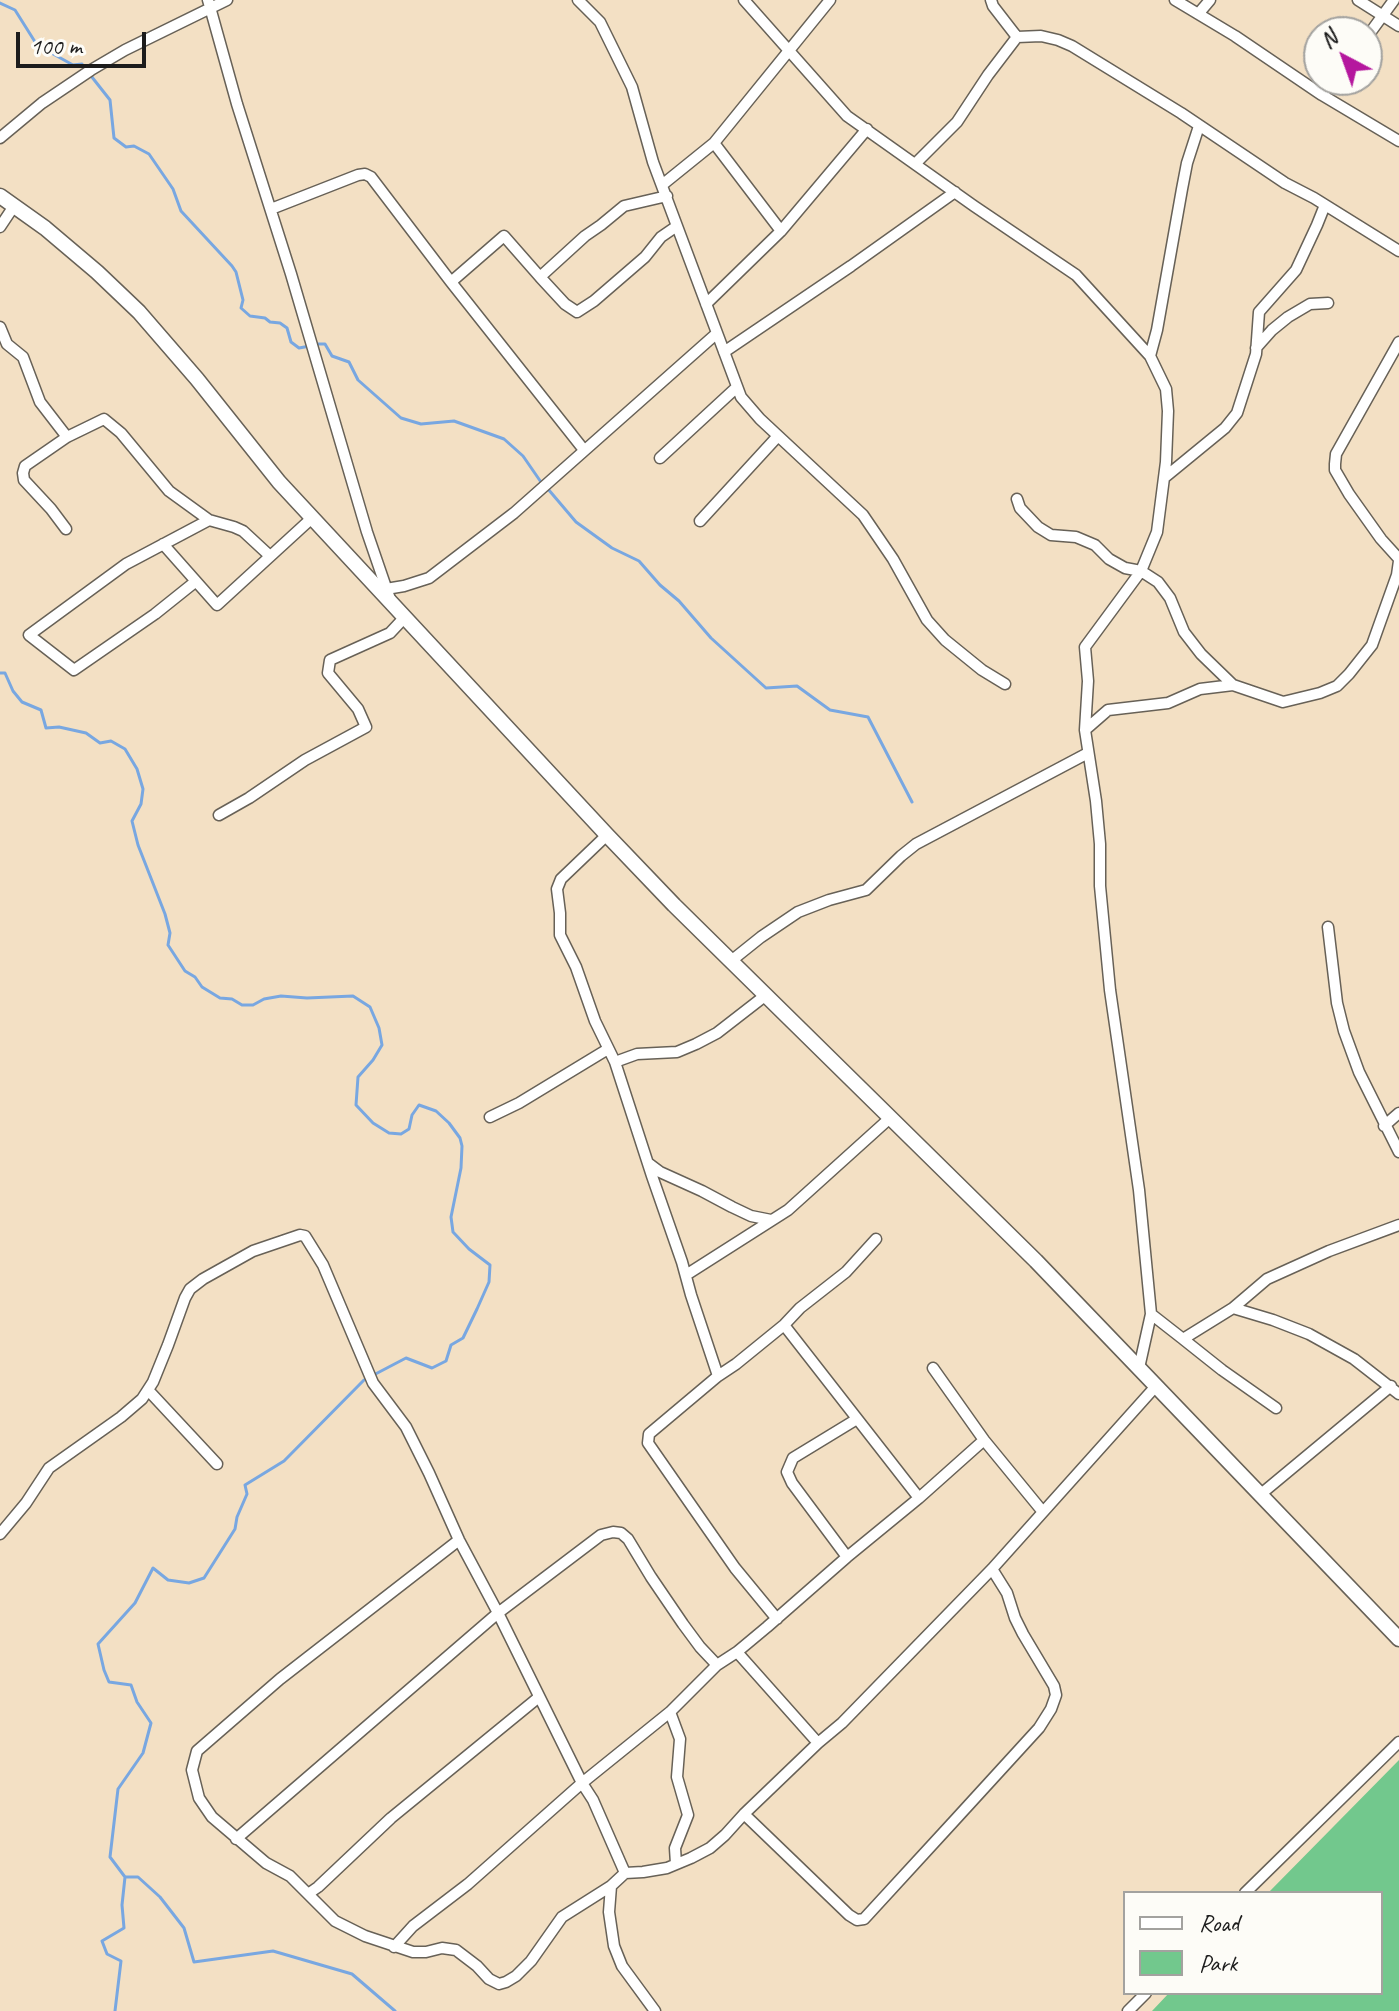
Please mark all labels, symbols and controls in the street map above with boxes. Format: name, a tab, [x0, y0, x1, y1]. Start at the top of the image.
scale bar	[20, 16, 150, 66]
north arrow	[1303, 16, 1383, 96]
text: N	[1314, 24, 1343, 54]
text: 100 m	[30, 31, 82, 61]
legend	[1123, 1891, 1383, 1995]
text: Road	[1199, 1908, 1239, 1938]
text: Park	[1199, 1948, 1237, 1978]

